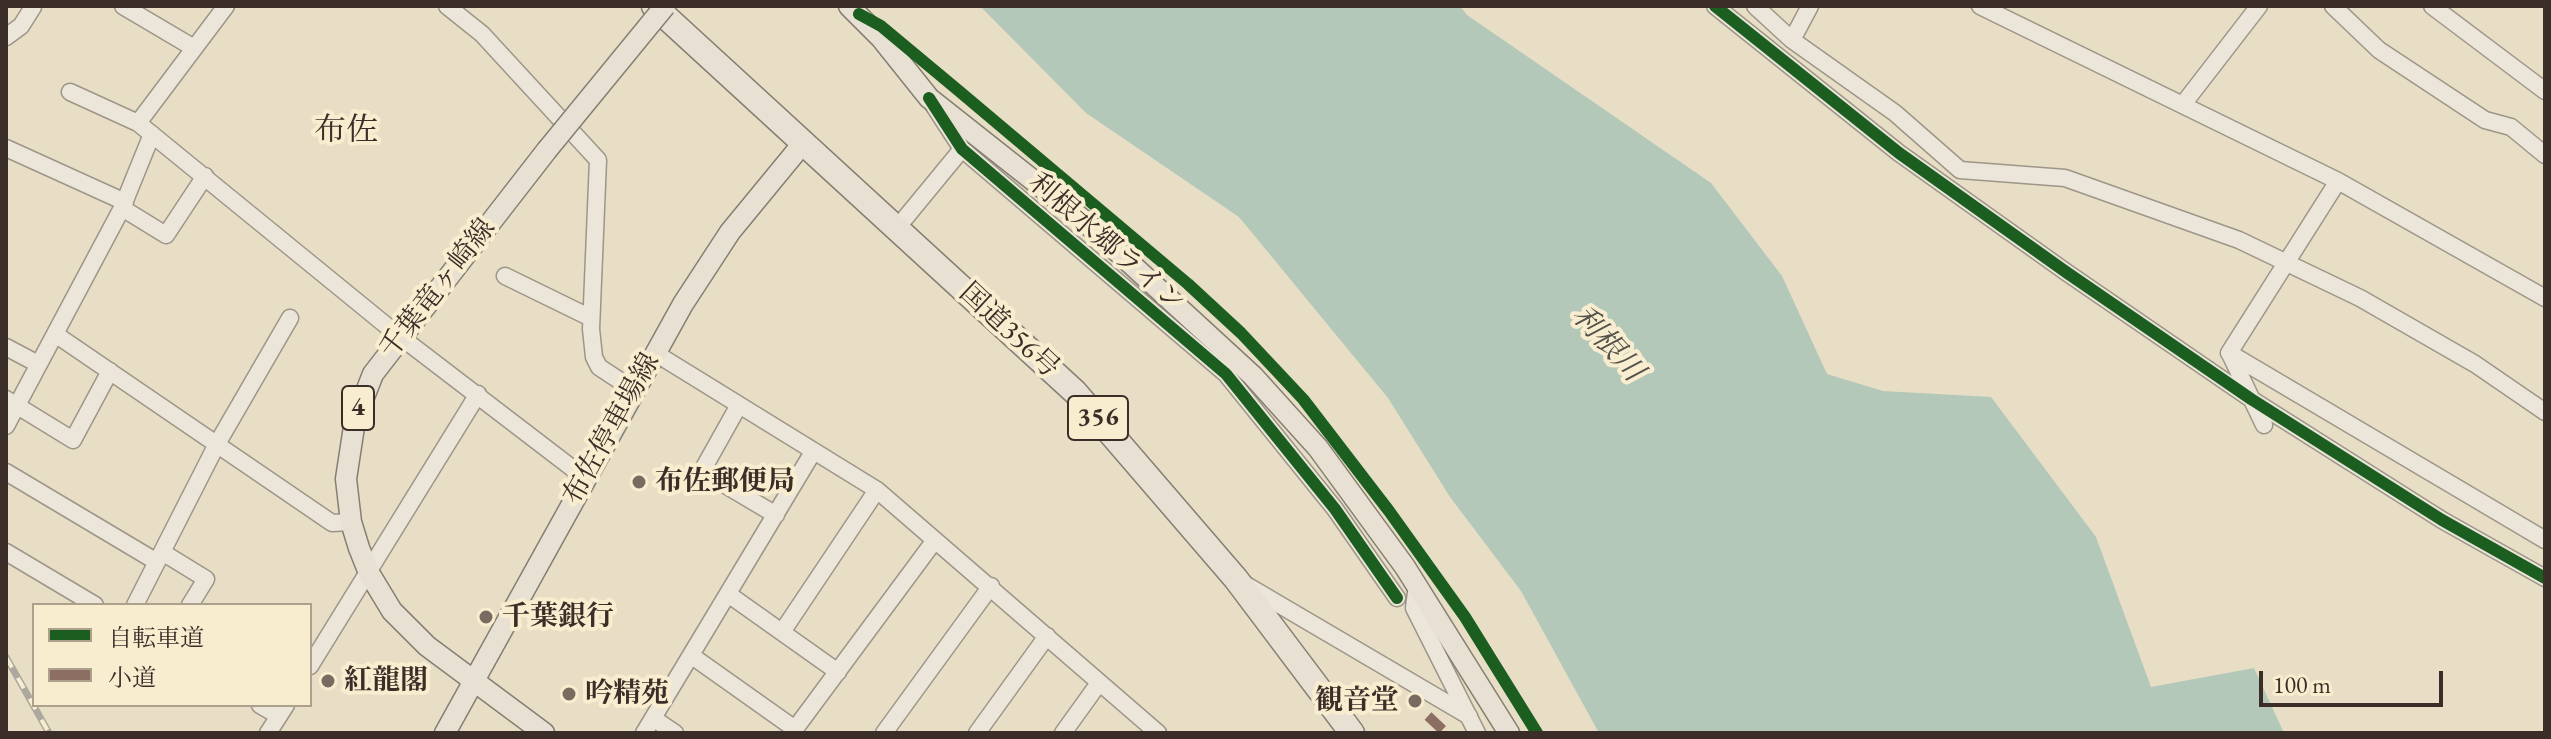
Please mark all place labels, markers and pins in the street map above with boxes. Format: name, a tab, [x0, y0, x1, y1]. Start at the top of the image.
place label: 布佐郵便局	[655, 465, 795, 499]
marker: 布佐郵便局	[630, 473, 648, 491]
place label: 千葉銀行	[502, 600, 614, 634]
marker: 千葉銀行	[477, 608, 495, 626]
place label: 紅龍閣	[344, 664, 428, 698]
marker: 紅龍閣	[319, 672, 337, 690]
place label: 吟精苑	[585, 677, 669, 711]
place label: 観音堂	[1315, 684, 1399, 718]
marker: 吟精苑	[560, 685, 578, 703]
marker: 観音堂	[1406, 692, 1424, 710]

